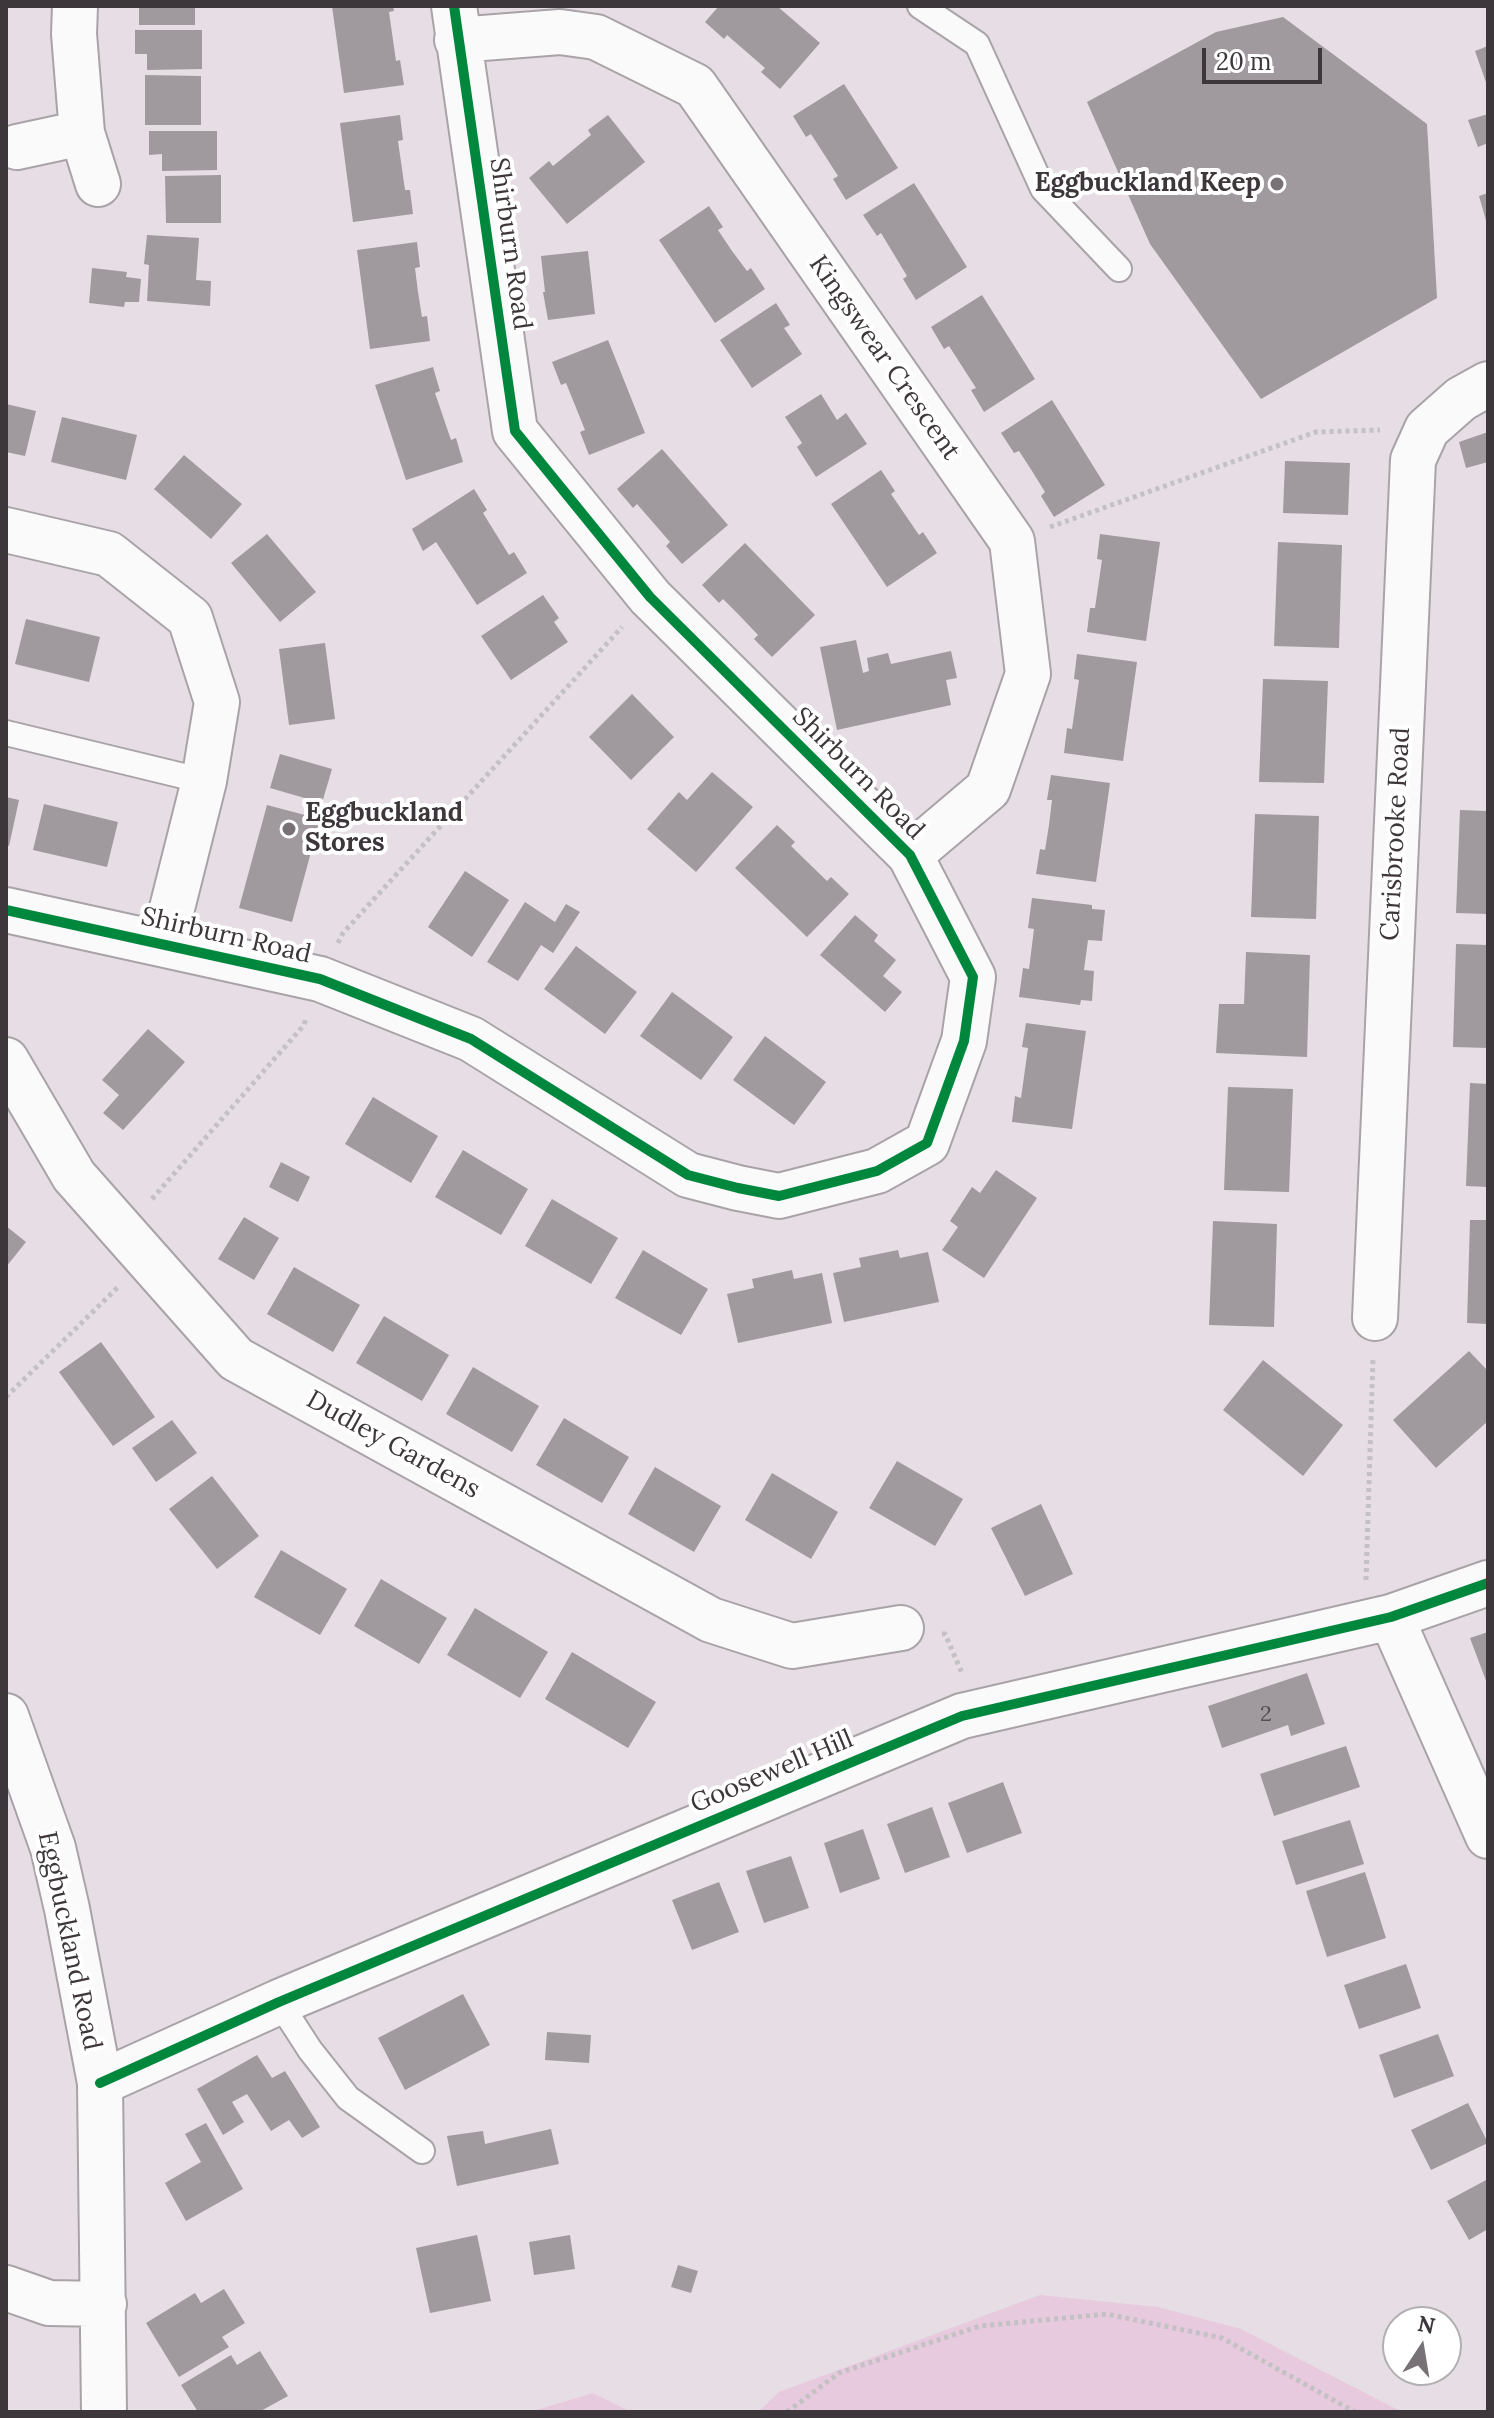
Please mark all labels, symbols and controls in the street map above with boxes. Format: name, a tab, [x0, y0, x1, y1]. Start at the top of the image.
scale bar	[1206, 32, 1326, 82]
text: 20 m	[1216, 46, 1272, 77]
street label: Shirburn Road	[482, 156, 538, 332]
place label: Eggbuckland Keep	[1034, 168, 1261, 200]
marker: Eggbuckland Keep	[1268, 175, 1286, 193]
street label: Kingswear Crescent	[802, 250, 966, 466]
street label: Shirburn Road	[786, 702, 930, 846]
street label: Carisbrooke Road	[1375, 726, 1417, 942]
place label: Eggbuckland Stores	[305, 798, 463, 860]
marker: Eggbuckland Stores	[280, 820, 298, 838]
street label: Shirburn Road	[138, 901, 314, 971]
street label: Dudley Gardens	[301, 1384, 485, 1506]
house number: 2	[1260, 1702, 1272, 1728]
street label: Goosewell Hill	[686, 1724, 858, 1820]
street label: Eggbuckland Road	[31, 1829, 107, 2053]
north arrow	[1382, 2306, 1462, 2386]
text: N	[1415, 2309, 1438, 2340]

